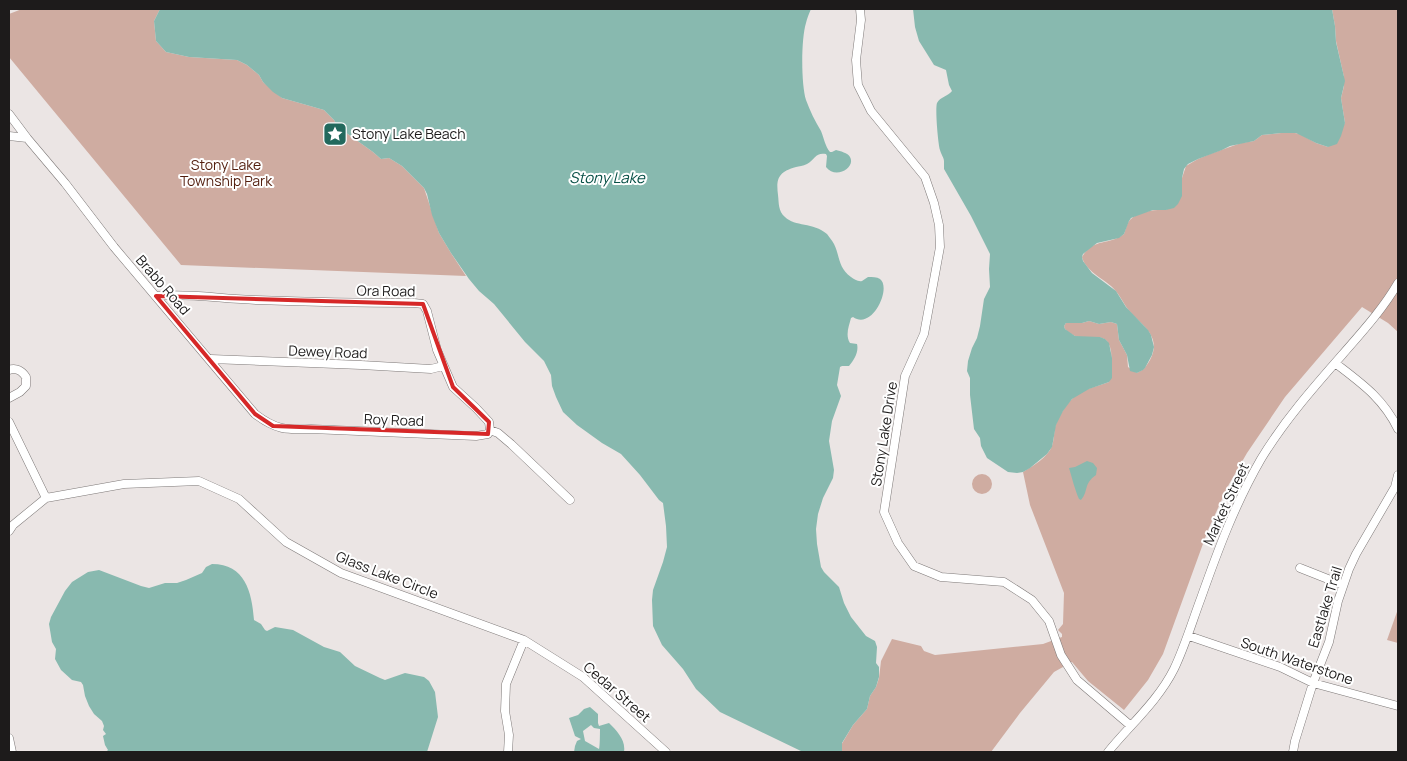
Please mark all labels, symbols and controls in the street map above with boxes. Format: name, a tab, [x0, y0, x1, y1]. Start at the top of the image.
place icon: Stony Lake Beach	[322, 121, 348, 147]
place label: Stony Lake Beach	[352, 124, 466, 143]
park label: Stony Lake Township Park	[180, 155, 273, 190]
water label: Stony Lake	[569, 167, 646, 188]
street label: Brabb Road	[132, 251, 195, 319]
street label: Ora Road	[357, 280, 415, 301]
street label: Dewey Road	[288, 341, 368, 362]
street label: Stony Lake Drive	[866, 380, 901, 488]
street label: Roy Road	[364, 409, 424, 430]
street label: Market Street	[1198, 459, 1253, 548]
street label: Glass Lake Circle	[333, 546, 441, 603]
street label: Eastlake Trail	[1303, 564, 1346, 650]
street label: South Waterstone	[1238, 632, 1356, 689]
street label: Cedar Street	[580, 657, 655, 726]

